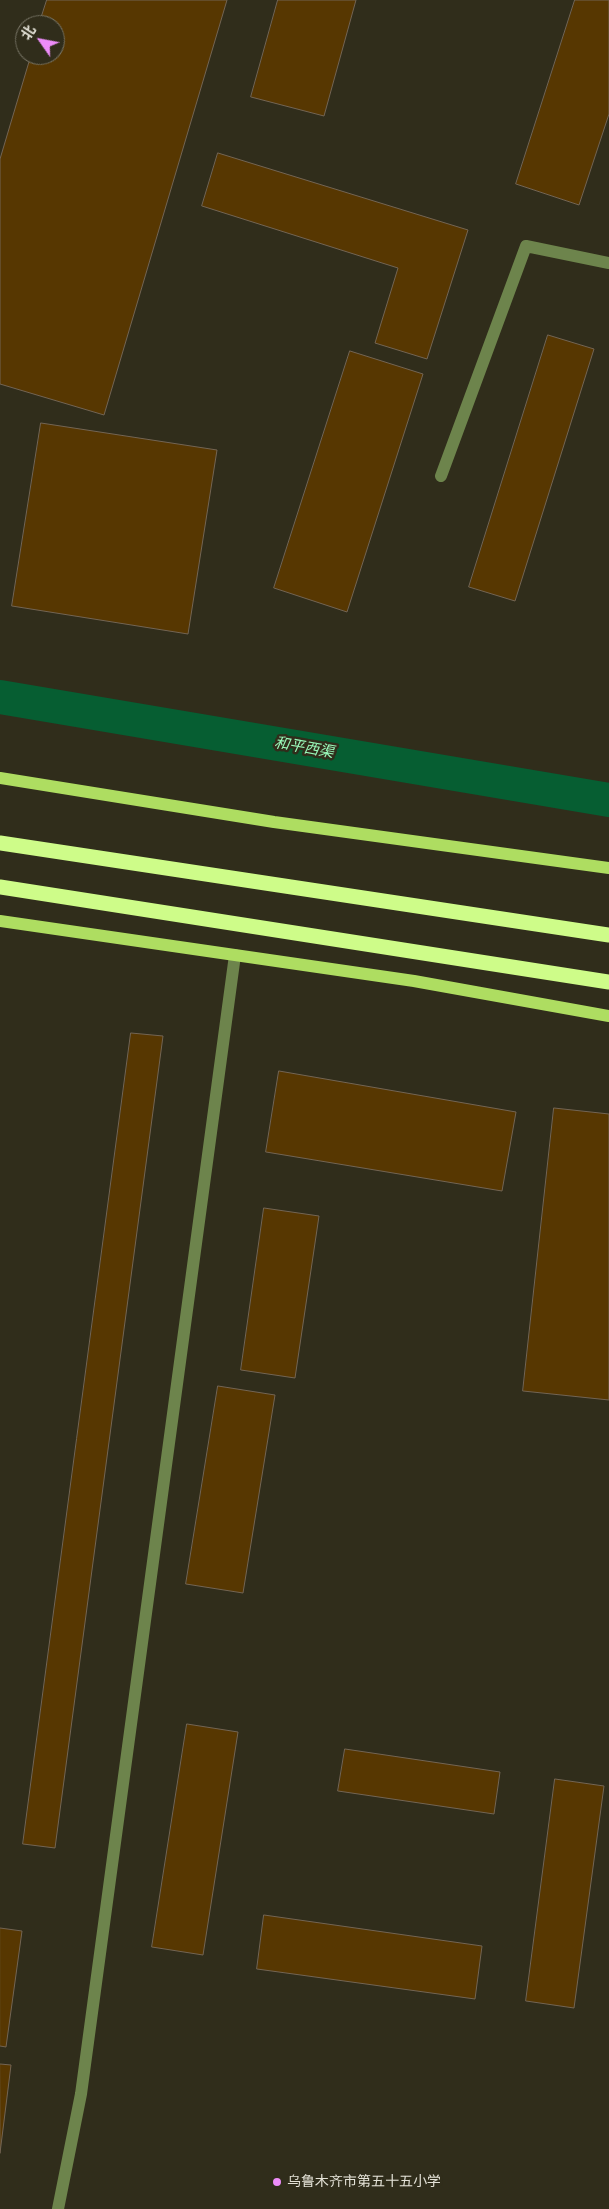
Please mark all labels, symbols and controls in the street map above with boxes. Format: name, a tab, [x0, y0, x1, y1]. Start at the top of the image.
north arrow	[15, 15, 65, 65]
text: 北	[16, 21, 40, 43]
water label: 和平西渠	[273, 734, 335, 762]
place label: 乌鲁木齐市第五十五小学	[287, 2174, 441, 2190]
marker: 乌鲁木齐市第五十五小学	[271, 2176, 283, 2188]

